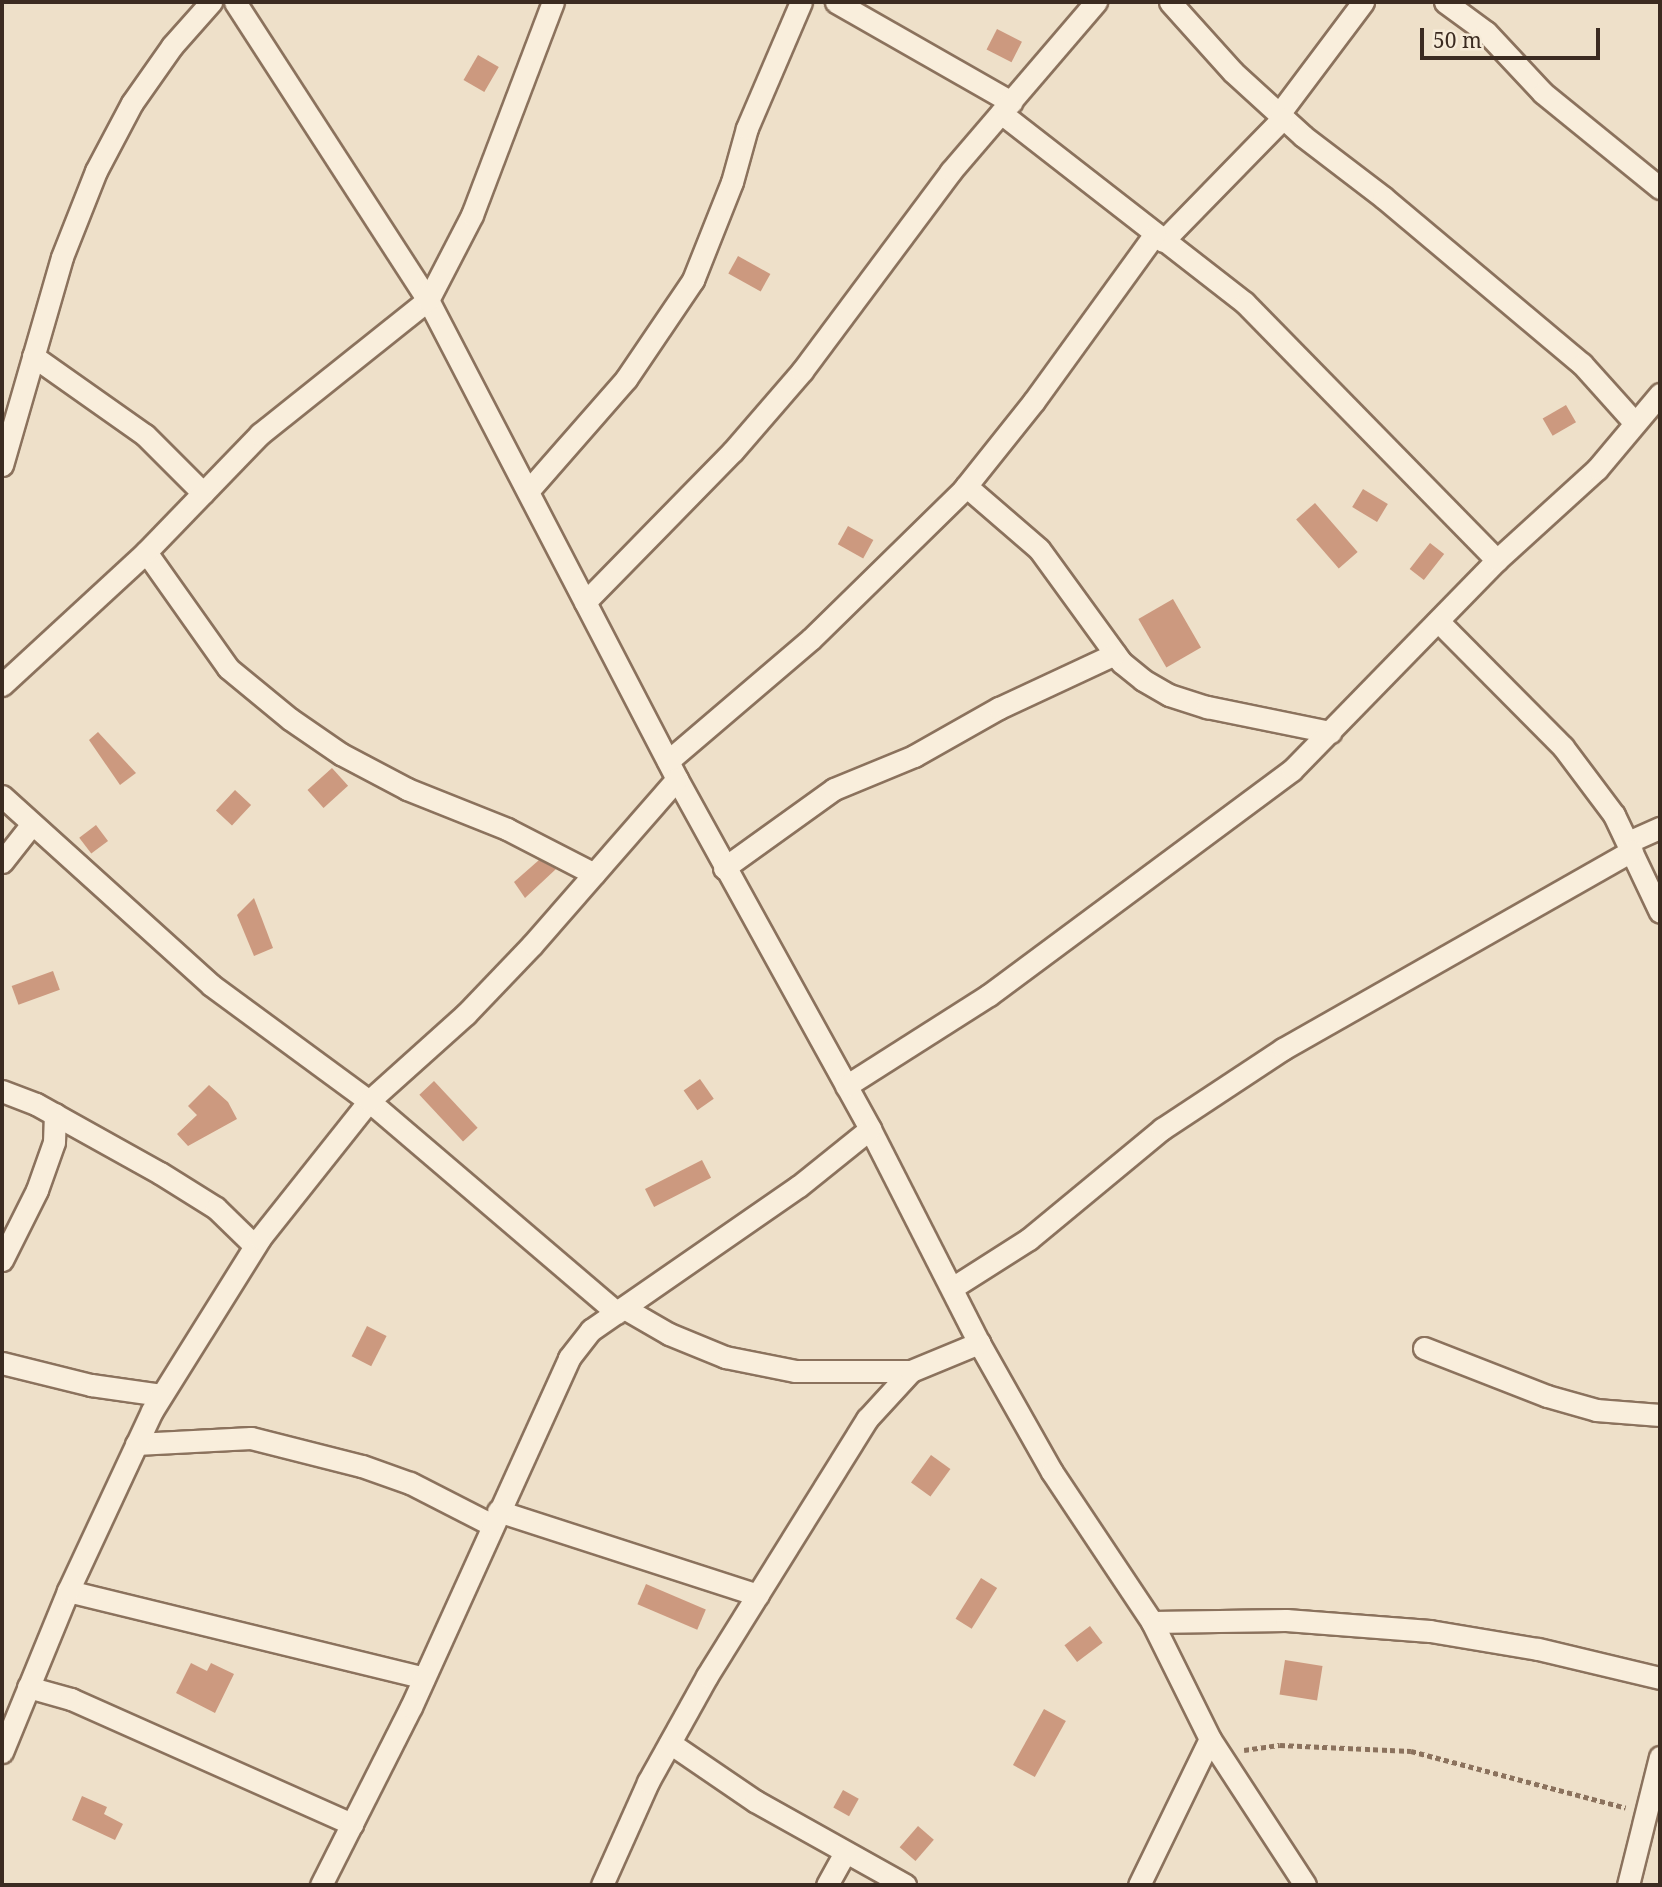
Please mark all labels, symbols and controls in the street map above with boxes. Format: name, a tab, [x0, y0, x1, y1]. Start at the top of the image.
scale bar	[1424, 14, 1604, 58]
text: 50 m	[1433, 26, 1482, 54]

